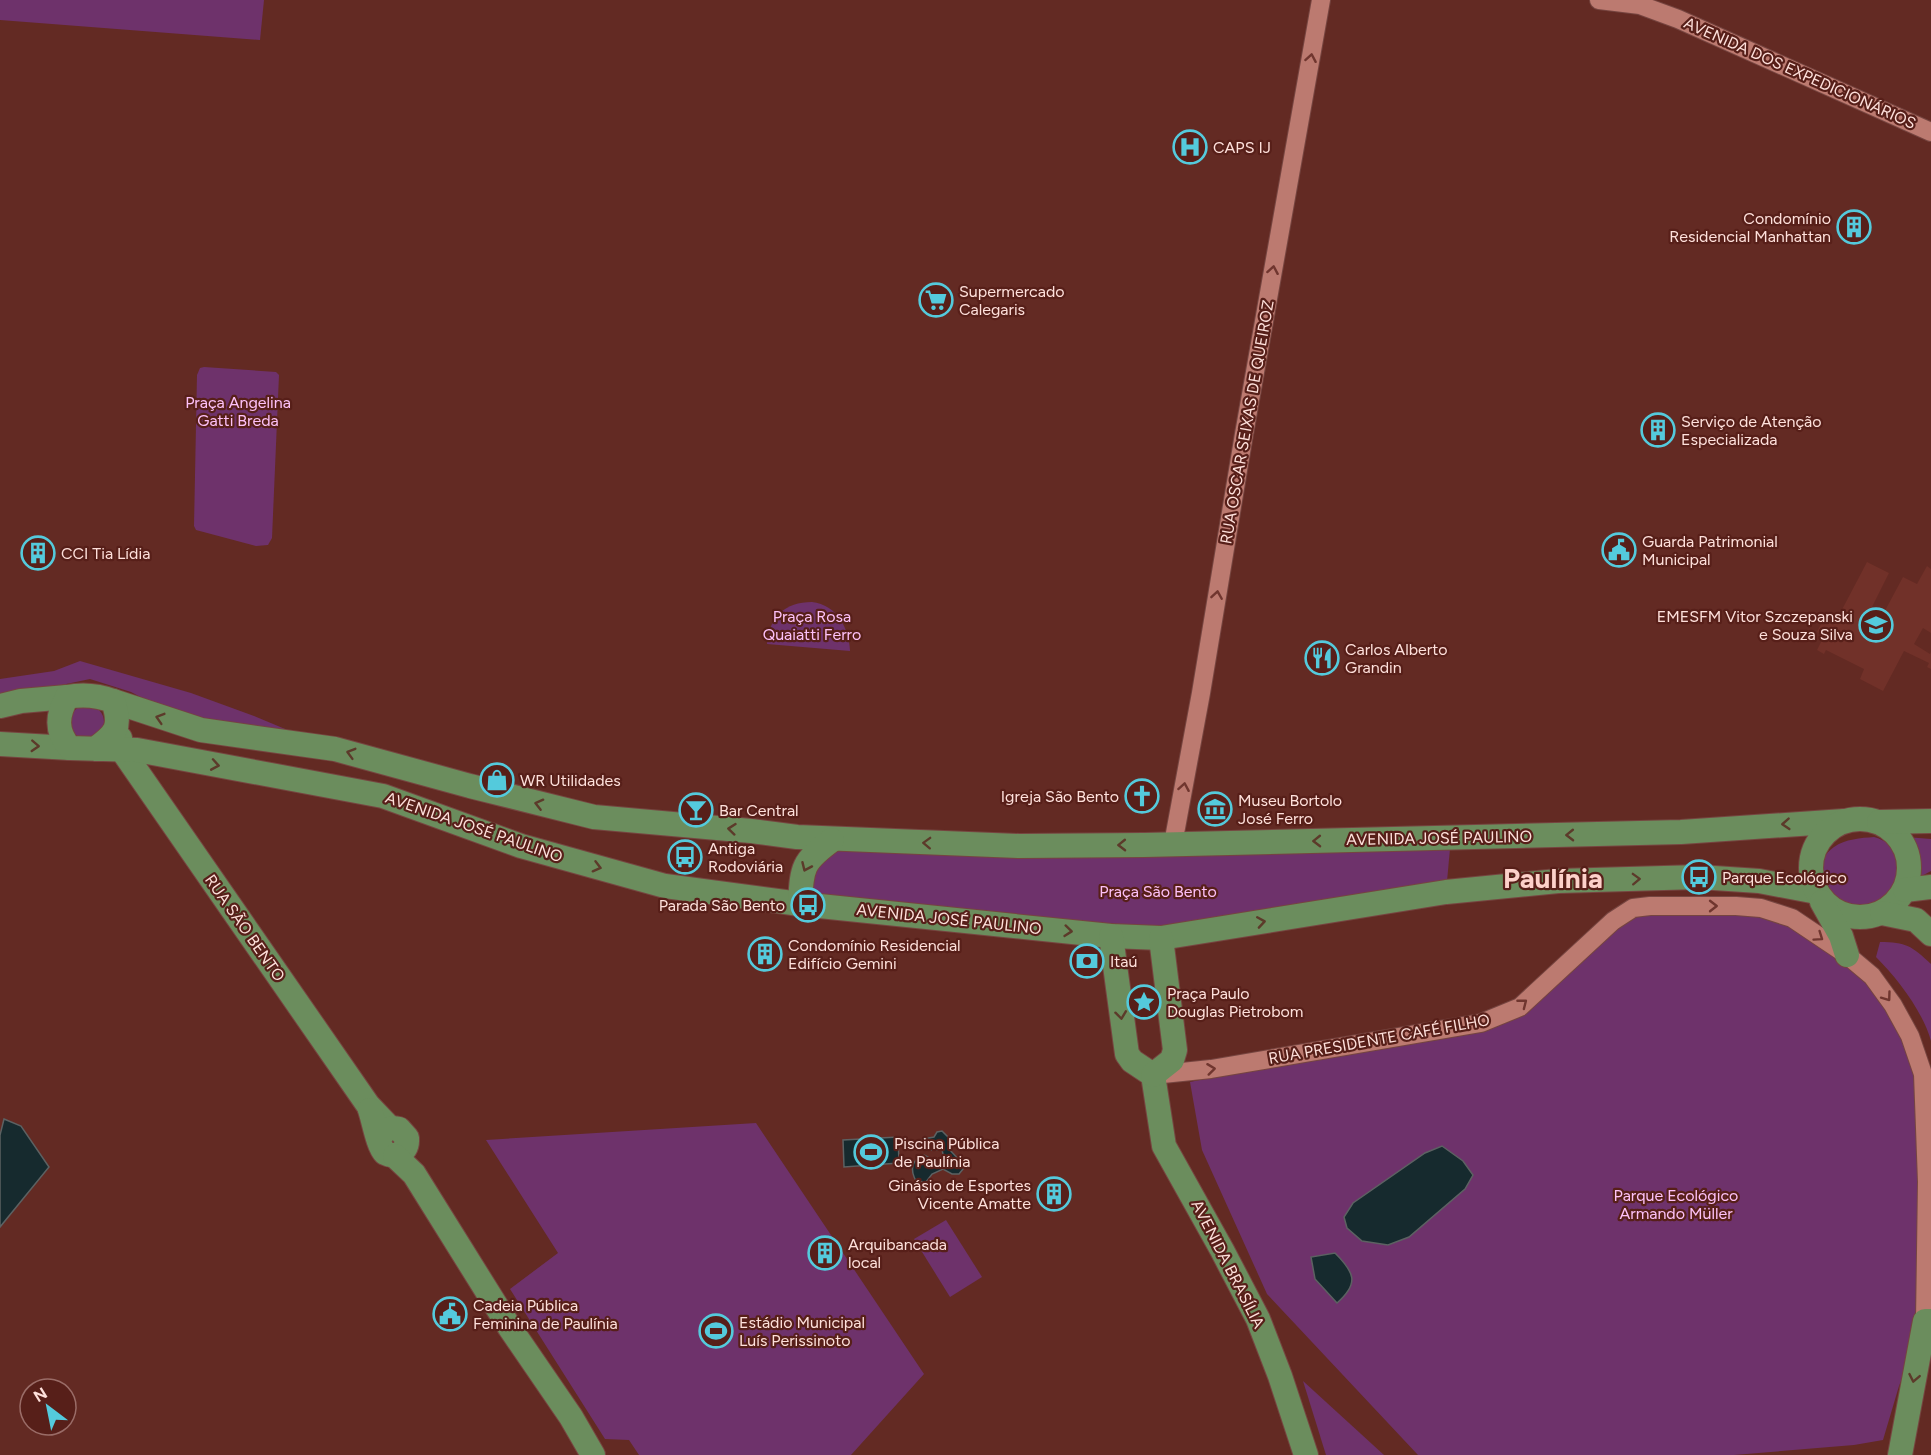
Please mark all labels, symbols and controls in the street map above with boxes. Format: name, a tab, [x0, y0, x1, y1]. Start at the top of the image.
street label: AVENIDA DOS EXPEDICIONÁRIOS	[1681, 13, 1919, 133]
one-way arrow	[1304, 53, 1317, 63]
hospital icon: CAPS IJ	[1172, 129, 1208, 165]
place label: CAPS IJ	[1213, 138, 1271, 157]
place label: Condomínio Residencial Manhattan	[1669, 209, 1831, 246]
building icon: Condomínio Residencial Manhattan	[1836, 209, 1872, 245]
one-way arrow	[1266, 265, 1279, 275]
supermarket icon: Supermercado Calegaris	[918, 282, 954, 318]
place label: Supermercado Calegaris	[959, 282, 1065, 319]
street label: RUA OSCAR SEIXAS DE QUEIROZ	[1216, 298, 1278, 546]
park label: Praça Angelina Gatti Breda	[185, 393, 291, 430]
building icon: Serviço de Atenção Especializada	[1640, 412, 1676, 448]
place label: Serviço de Atenção Especializada	[1681, 412, 1822, 449]
public building icon: Guarda Patrimonial Municipal	[1601, 532, 1637, 568]
place label: Guarda Patrimonial Municipal	[1642, 532, 1778, 569]
building icon: CCI Tia Lídia	[20, 535, 56, 571]
place label: CCI Tia Lídia	[61, 544, 150, 563]
one-way arrow	[1210, 590, 1223, 600]
park label: Praça Rosa Quaiatti Ferro	[763, 607, 861, 644]
place label: EMESFM Vitor Szczepanski e Souza Silva	[1657, 607, 1853, 644]
school or university icon: EMESFM Vitor Szczepanski e Souza Silva	[1858, 607, 1894, 643]
restaurant icon: Carlos Alberto Grandin	[1304, 640, 1340, 676]
place label: Carlos Alberto Grandin	[1345, 640, 1447, 677]
one-way arrow	[155, 713, 166, 725]
one-way arrow	[30, 739, 39, 752]
one-way arrow	[346, 748, 357, 760]
one-way arrow	[210, 758, 220, 771]
shop icon: WR Utilidades	[479, 762, 515, 798]
place label: WR Utilidades	[520, 771, 621, 790]
church icon: Igreja São Bento	[1124, 778, 1160, 814]
one-way arrow	[1177, 782, 1190, 792]
place label: Igreja São Bento	[1001, 787, 1119, 806]
street label: AVENIDA JOSÉ PAULINO	[383, 788, 565, 866]
museum icon: Museu Bortolo José Ferro	[1197, 791, 1233, 827]
place label: Museu Bortolo José Ferro	[1238, 791, 1342, 828]
bar icon: Bar Central	[678, 792, 714, 828]
one-way arrow	[534, 798, 544, 811]
place label: Bar Central	[719, 801, 799, 820]
one-way arrow	[1781, 818, 1790, 831]
one-way arrow	[728, 823, 737, 836]
street label: AVENIDA JOSÉ PAULINO	[1346, 827, 1532, 849]
one-way arrow	[1566, 829, 1575, 841]
one-way arrow	[1312, 835, 1321, 847]
one-way arrow	[922, 837, 931, 850]
bus stop icon: Antiga Rodoviária	[667, 839, 703, 875]
place label: Antiga Rodoviária	[708, 839, 783, 876]
one-way arrow	[1117, 839, 1126, 851]
bus stop icon: Parque Ecológico	[1681, 859, 1717, 895]
one-way arrow	[592, 860, 602, 872]
one-way arrow	[801, 860, 813, 871]
district label: Paulínia	[1503, 861, 1603, 895]
place label: Parque Ecológico	[1722, 868, 1847, 887]
street label: RUA SÃO BENTO	[201, 871, 289, 985]
one-way arrow	[1631, 873, 1640, 885]
park label: Praça São Bento	[1099, 882, 1217, 901]
bus stop icon: Parada São Bento	[790, 887, 826, 923]
place label: Parada São Bento	[659, 896, 785, 915]
street label: AVENIDA JOSÉ PAULINO	[856, 900, 1042, 938]
one-way arrow	[1708, 900, 1717, 912]
one-way arrow	[1256, 917, 1266, 929]
one-way arrow	[1063, 924, 1072, 937]
one-way arrow	[1813, 930, 1824, 941]
building icon: Condomínio Residencial Edifício Gemini	[747, 936, 783, 972]
place label: Condomínio Residencial Edifício Gemini	[788, 936, 961, 973]
bank icon: Itaú	[1069, 943, 1105, 979]
place label: Itaú	[1110, 952, 1137, 971]
place icon: Praça Paulo Douglas Pietrobom	[1126, 984, 1162, 1020]
place label: Praça Paulo Douglas Pietrobom	[1167, 984, 1303, 1021]
one-way arrow	[1880, 991, 1891, 1002]
one-way arrow	[1516, 1000, 1527, 1011]
one-way arrow	[1115, 1010, 1127, 1020]
street label: RUA PRESIDENTE CAFÉ FILHO	[1267, 1010, 1491, 1068]
one-way arrow	[1206, 1063, 1216, 1075]
sports icon: Piscina Pública de Paulínia	[853, 1134, 889, 1170]
place label: Piscina Pública de Paulínia	[894, 1134, 999, 1171]
place label: Ginásio de Esportes Vicente Amatte	[888, 1176, 1031, 1213]
building icon: Ginásio de Esportes Vicente Amatte	[1036, 1176, 1072, 1212]
park label: Parque Ecológico Armando Müller	[1614, 1186, 1738, 1223]
street label: AVENIDA BRASÍLIA	[1187, 1197, 1269, 1332]
building icon: Arquibancada local	[807, 1235, 843, 1271]
place label: Arquibancada local	[848, 1235, 947, 1272]
public building icon: Cadeia Pública Feminina de Paulínia	[432, 1296, 468, 1332]
place label: Cadeia Pública Feminina de Paulínia	[473, 1296, 618, 1333]
sports icon: Estádio Municipal Luís Perissinoto	[698, 1313, 734, 1349]
place label: Estádio Municipal Luís Perissinoto	[739, 1313, 865, 1350]
one-way arrow	[1908, 1373, 1921, 1383]
north arrow	[18, 1377, 78, 1437]
text: N	[30, 1383, 51, 1406]

